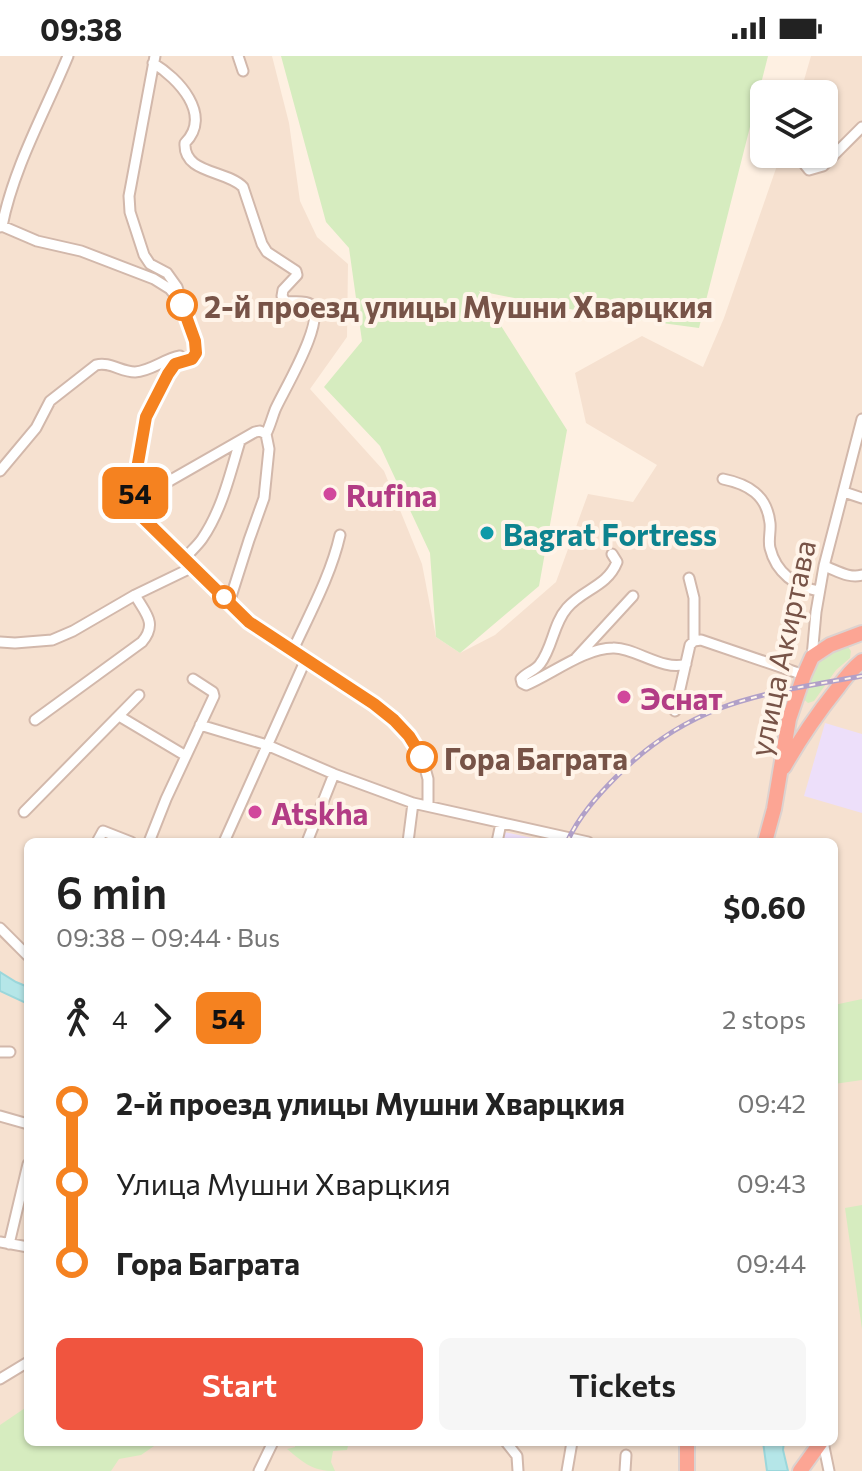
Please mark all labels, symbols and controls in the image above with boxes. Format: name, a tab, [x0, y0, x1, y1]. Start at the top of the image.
text: 09:38	[40, 10, 122, 47]
map controls	[750, 80, 838, 168]
button: layers	[750, 80, 838, 168]
place label: 2-й проезд улицы Мушни Хварцкия	[204, 287, 713, 324]
marker: 2-й проезд улицы Мушни Хварцкия	[167, 290, 197, 320]
line badge: 54	[99, 467, 171, 519]
text: 54	[118, 476, 152, 510]
place label: Rufina	[346, 476, 437, 513]
marker: Rufina	[321, 485, 339, 503]
place label: Bagrat Fortress	[503, 515, 717, 552]
marker: Bagrat Fortress	[478, 524, 496, 542]
street label: улица Акиртава	[740, 536, 822, 760]
unlabelled marker	[213, 586, 235, 608]
place label: Эснат	[640, 679, 723, 716]
marker: Эснат	[615, 688, 633, 706]
place label: Гора Баграта	[444, 739, 628, 776]
marker: Гора Баграта	[407, 742, 437, 772]
place label: Atskha	[271, 794, 368, 831]
marker: Atskha	[246, 803, 264, 821]
text: 6 min	[56, 864, 167, 918]
text: $0.60	[723, 888, 806, 925]
text: 09:38 – 09:44 · Bus	[56, 921, 280, 952]
icon: walk	[56, 996, 100, 1040]
icon: forward	[140, 996, 184, 1040]
text: 54	[212, 1001, 245, 1035]
text: 4	[112, 1003, 128, 1034]
text: 2 stops	[722, 1003, 806, 1034]
text: 2-й проезд улицы Мушни Хварцкия	[116, 1084, 625, 1121]
text: 09:42	[737, 1087, 806, 1118]
text: Улица Мушни Хварцкия	[116, 1164, 451, 1201]
text: 09:43	[737, 1167, 806, 1198]
text: Гора Баграта	[116, 1244, 300, 1281]
text: 09:44	[736, 1247, 806, 1278]
button: Start	[56, 1338, 423, 1430]
button: Tickets	[439, 1338, 806, 1430]

